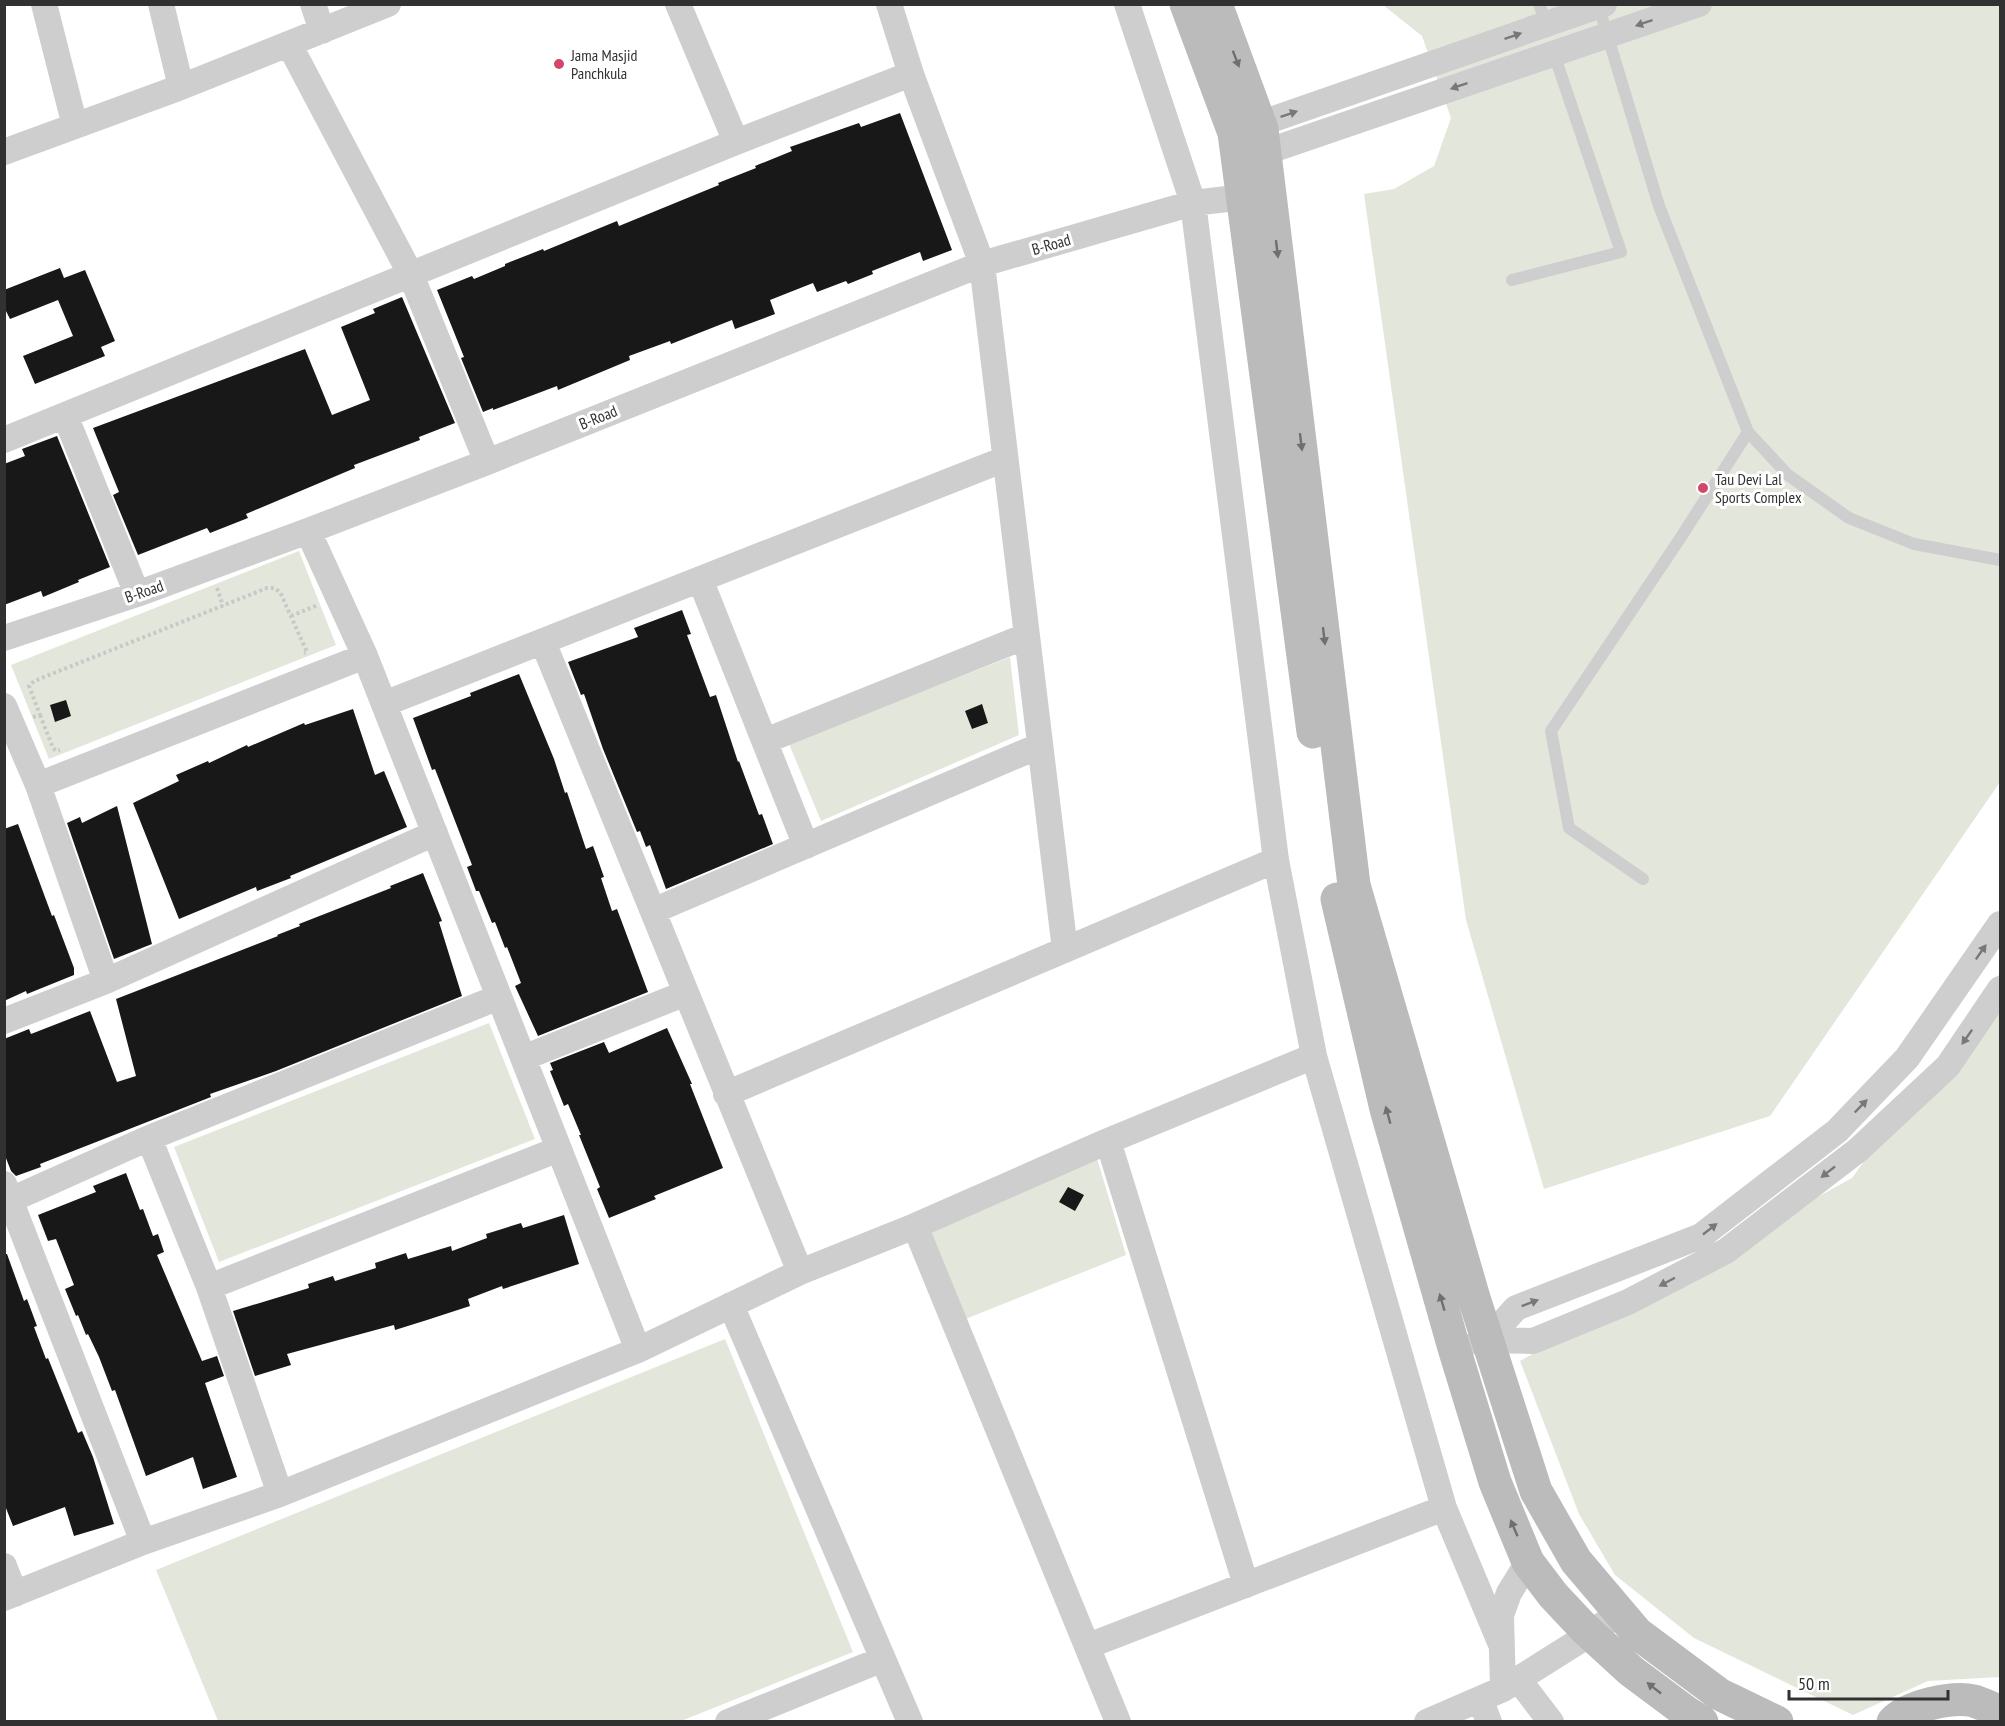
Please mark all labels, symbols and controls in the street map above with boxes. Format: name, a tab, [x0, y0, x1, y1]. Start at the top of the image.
one-way arrow	[1635, 19, 1653, 29]
one-way arrow	[1504, 31, 1522, 41]
place label: Jama Masjid Panchkula	[570, 45, 637, 83]
one-way arrow	[1232, 50, 1242, 68]
marker: Jama Masjid Panchkula	[552, 57, 566, 71]
one-way arrow	[1450, 82, 1468, 91]
one-way arrow	[1280, 108, 1298, 118]
street label: B-Road	[1029, 229, 1073, 259]
one-way arrow	[1272, 239, 1282, 258]
street label: B-Road	[576, 400, 620, 434]
one-way arrow	[1296, 433, 1305, 452]
place label: Tau Devi Lal Sports Complex	[1715, 469, 1802, 507]
marker: Tau Devi Lal Sports Complex	[1696, 481, 1710, 495]
street label: B-Road	[122, 575, 166, 607]
one-way arrow	[1319, 626, 1329, 645]
one-way arrow	[1975, 945, 1987, 961]
one-way arrow	[1961, 1029, 1973, 1045]
one-way arrow	[1854, 1098, 1868, 1113]
one-way arrow	[1383, 1106, 1392, 1124]
one-way arrow	[1820, 1166, 1836, 1179]
one-way arrow	[1702, 1222, 1718, 1235]
one-way arrow	[1659, 1277, 1676, 1287]
one-way arrow	[1436, 1293, 1446, 1311]
one-way arrow	[1521, 1298, 1539, 1307]
one-way arrow	[1509, 1518, 1519, 1536]
scale bar	[1789, 1663, 1948, 1701]
text: 50 m	[1798, 1672, 1830, 1695]
one-way arrow	[1646, 1682, 1662, 1694]

